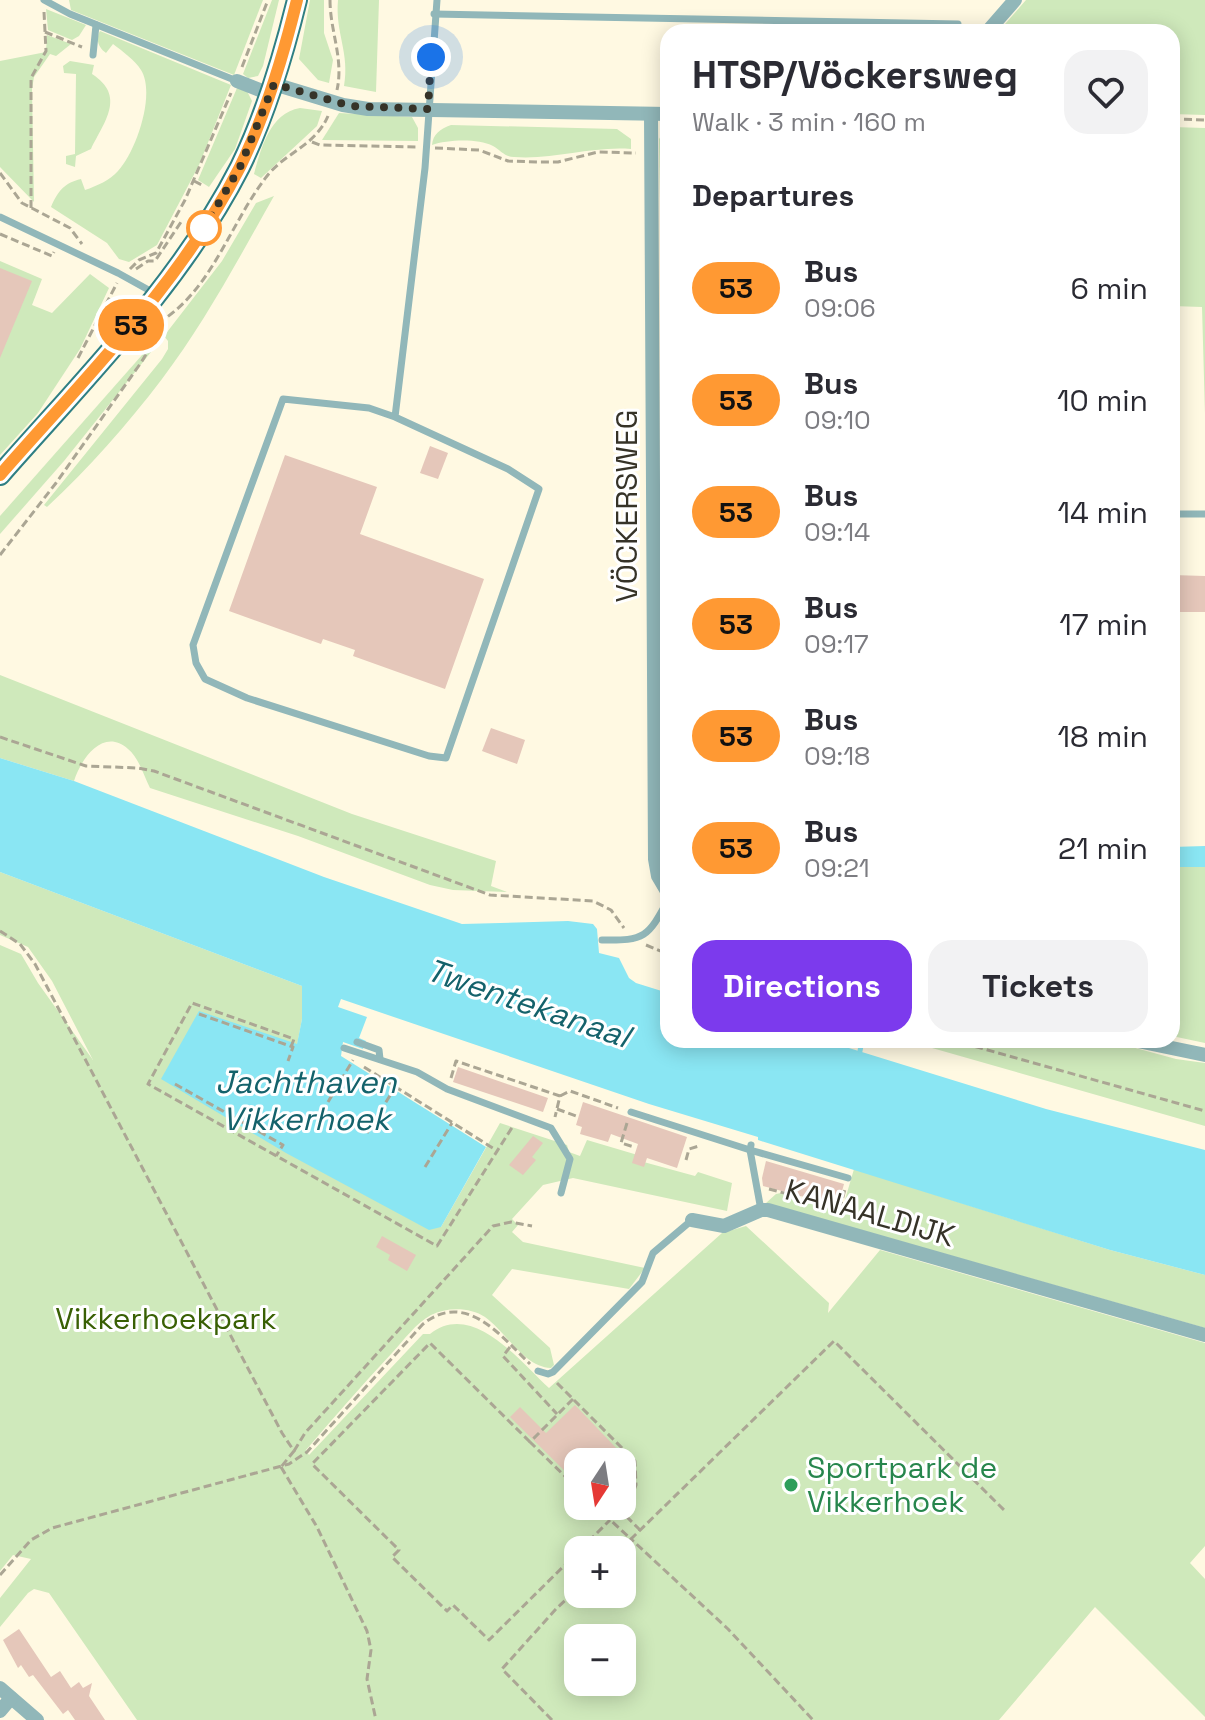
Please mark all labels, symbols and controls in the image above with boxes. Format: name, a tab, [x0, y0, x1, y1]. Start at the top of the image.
your location	[411, 37, 451, 77]
button: heart	[1064, 50, 1148, 134]
text: HTSP/Vöckersweg	[692, 51, 1018, 99]
text: Walk · 3 min · 160 m	[692, 105, 926, 139]
text: Departures	[692, 176, 854, 215]
unlabelled marker	[187, 211, 221, 245]
text: Bus	[804, 252, 858, 291]
text: 6 min	[1070, 269, 1148, 308]
text: 53	[719, 270, 753, 306]
text: 09:06	[804, 291, 876, 325]
line badge: 53	[95, 299, 167, 351]
text: 53	[114, 307, 148, 343]
text: Bus	[804, 364, 858, 403]
text: 10 min	[1057, 381, 1148, 420]
text: 53	[719, 382, 753, 418]
text: 09:10	[804, 403, 871, 437]
street label: VÖCKERSWEG	[607, 410, 646, 602]
text: Bus	[804, 476, 858, 515]
text: 14 min	[1057, 493, 1148, 532]
text: 53	[719, 494, 753, 530]
text: 09:14	[804, 515, 870, 549]
text: Bus	[804, 588, 858, 627]
text: 17 min	[1059, 605, 1148, 644]
text: 53	[719, 606, 753, 642]
text: 09:17	[804, 627, 869, 661]
text: Bus	[804, 700, 858, 739]
text: 18 min	[1058, 717, 1148, 756]
text: 53	[719, 718, 753, 754]
text: 09:18	[804, 739, 870, 773]
text: Bus	[804, 812, 858, 851]
text: 21 min	[1058, 829, 1148, 868]
text: 53	[719, 830, 753, 866]
text: 09:21	[804, 851, 870, 885]
button: Directions	[692, 940, 912, 1032]
button: Tickets	[928, 940, 1148, 1032]
water label: Twentekanaal	[421, 950, 638, 1058]
water label: Jachthaven Vikkerhoek	[215, 1062, 398, 1139]
street label: KANAALDIJK	[781, 1170, 959, 1255]
park label: Vikkerhoekpark	[55, 1299, 277, 1338]
north arrow	[564, 1448, 636, 1520]
map controls	[564, 1448, 636, 1696]
place label: Sportpark de Vikkerhoek	[807, 1448, 997, 1521]
marker: Sportpark de Vikkerhoek	[782, 1476, 800, 1494]
button: +	[564, 1536, 636, 1608]
button: −	[564, 1624, 636, 1696]

